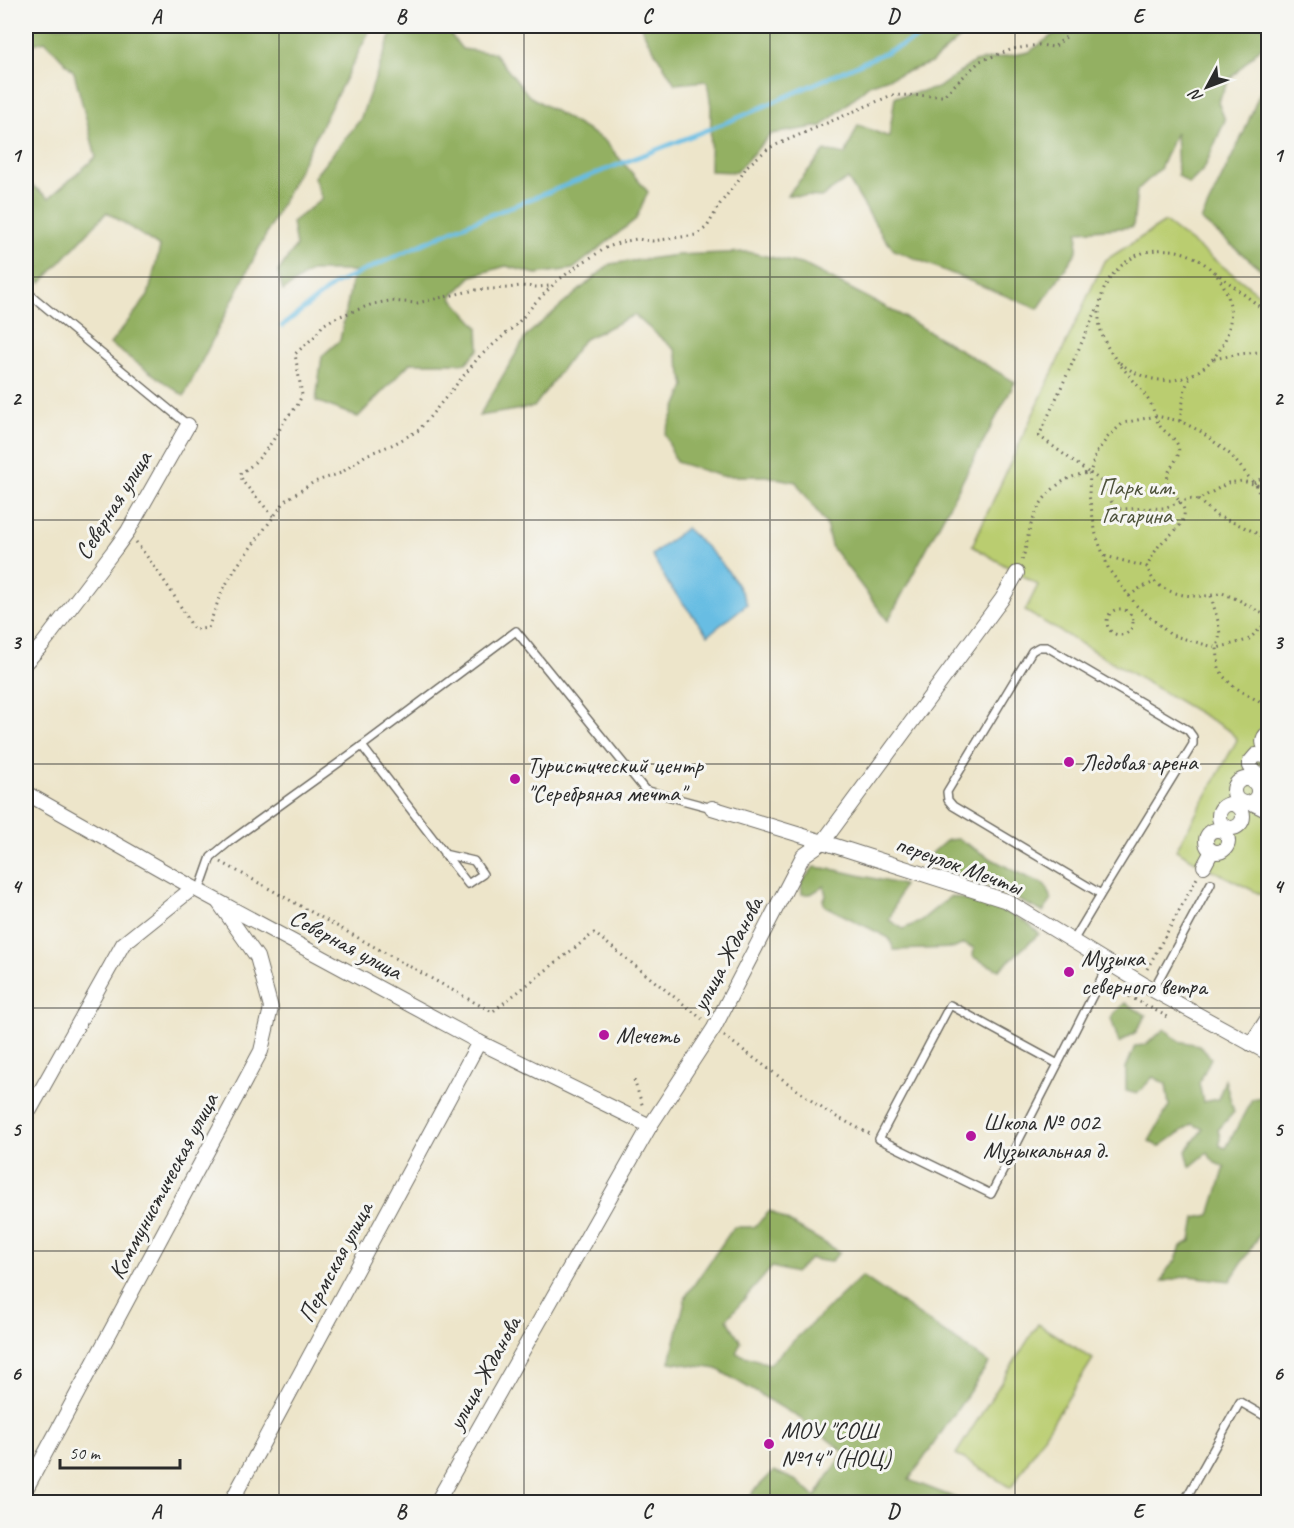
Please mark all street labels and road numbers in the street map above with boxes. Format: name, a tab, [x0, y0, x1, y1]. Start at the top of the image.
street label: Северная улица	[68, 444, 159, 565]
street label: переулок Мечты	[892, 828, 1028, 903]
street label: улица Жданова	[683, 890, 771, 1018]
street label: Северная улица	[285, 902, 409, 987]
street label: Коммунистическая улица	[101, 1086, 225, 1284]
street label: Пермская улица	[291, 1195, 380, 1327]
street label: улица Жданова	[440, 1309, 529, 1437]

